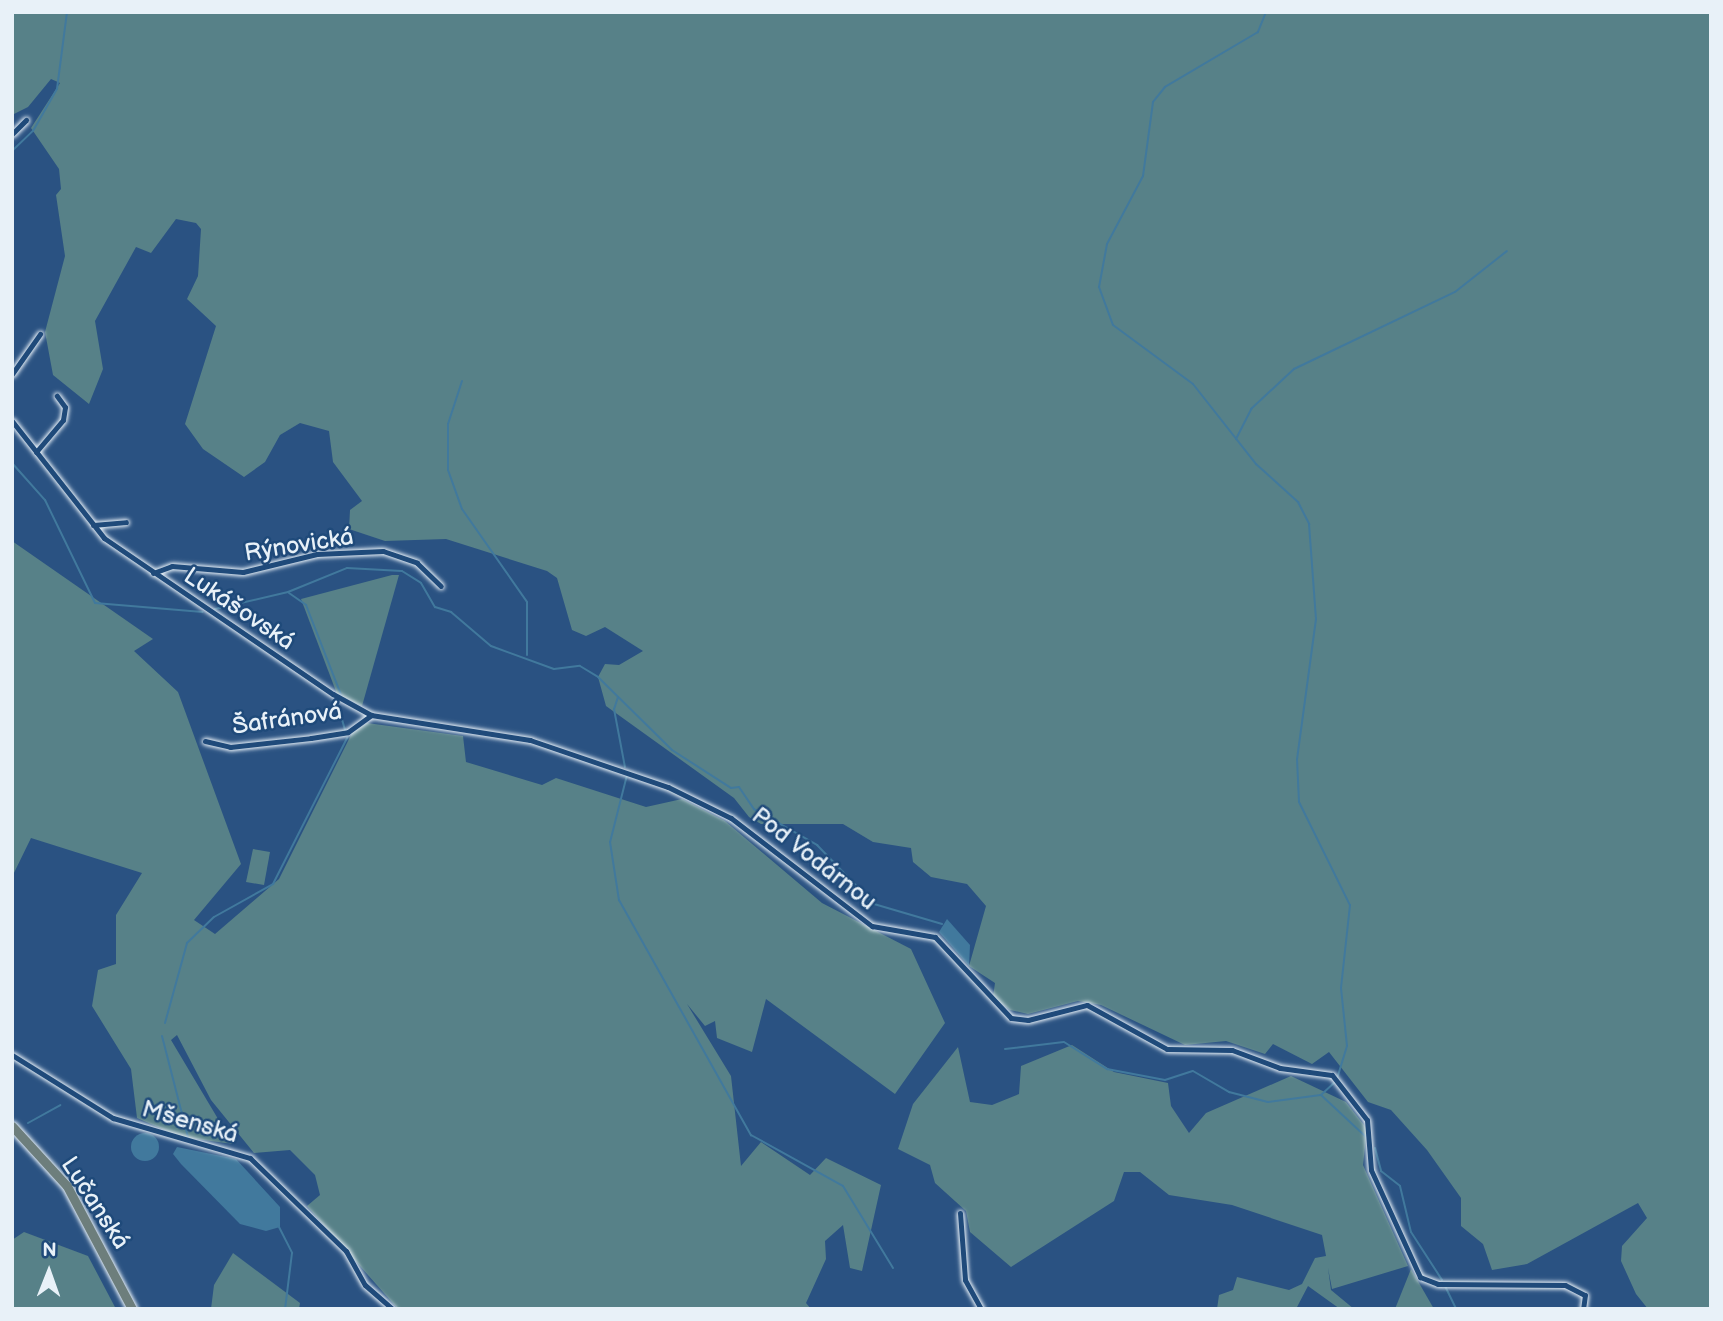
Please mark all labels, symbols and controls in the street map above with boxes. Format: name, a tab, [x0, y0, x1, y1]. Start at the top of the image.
street label: Rýnovická	[242, 522, 356, 568]
street label: Lukášovská	[178, 561, 300, 657]
street label: Šafránová	[230, 697, 344, 741]
street label: Pod Vodárnou	[746, 801, 882, 917]
street label: Mšenská	[139, 1095, 241, 1149]
street label: Lučanská	[55, 1152, 135, 1254]
north arrow	[14, 1237, 84, 1307]
text: N	[42, 1239, 57, 1262]

